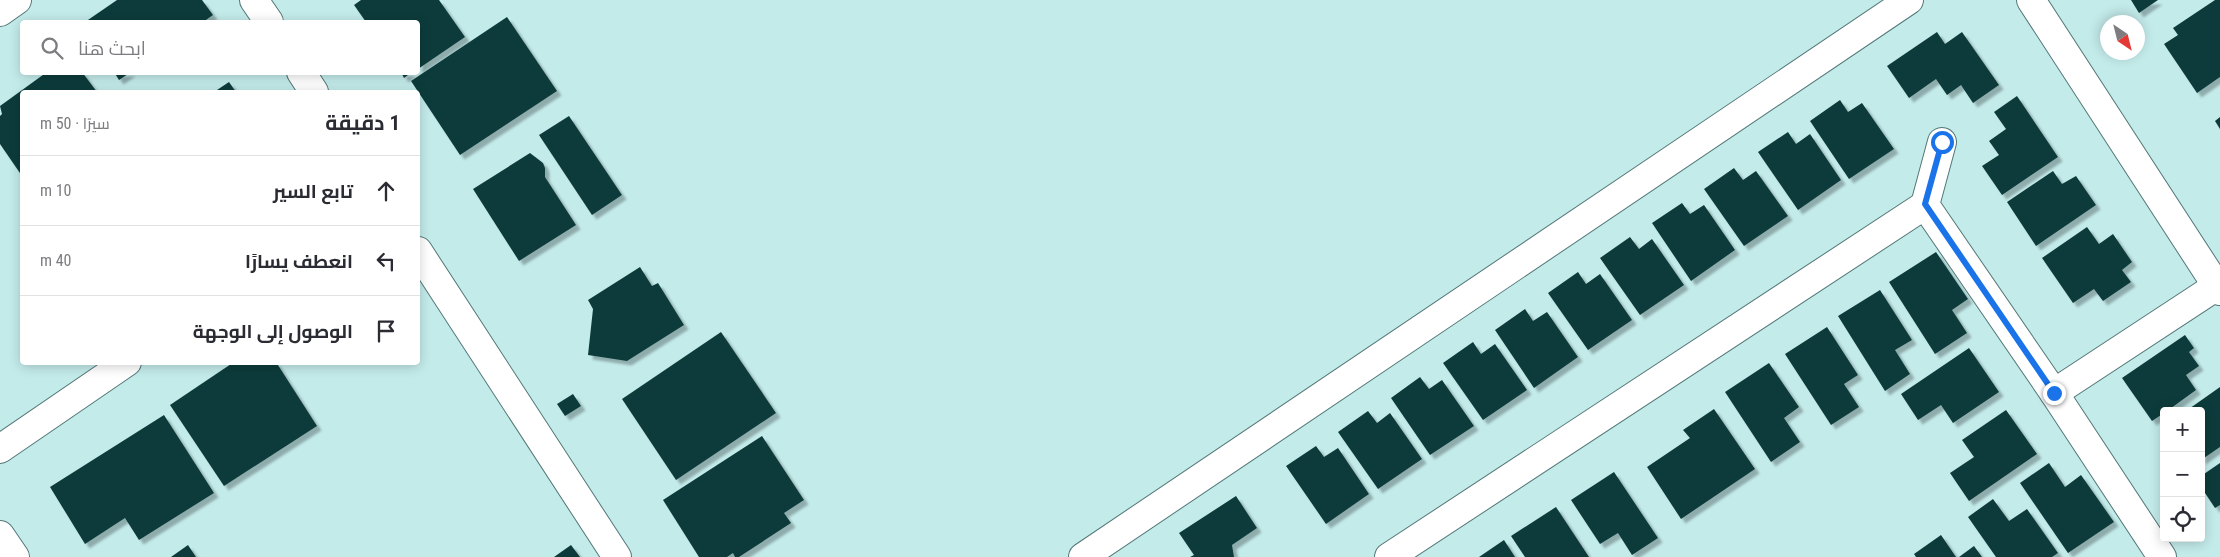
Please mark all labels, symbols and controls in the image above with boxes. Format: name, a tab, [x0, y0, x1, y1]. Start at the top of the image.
north arrow	[2100, 15, 2145, 60]
search box	[20, 20, 420, 75]
icon: search	[38, 34, 66, 62]
text: ابحث هنا	[78, 37, 146, 60]
text: 1 دقيقة	[325, 111, 400, 135]
text: سيرًا · 50 m	[40, 114, 110, 133]
route start	[1931, 131, 1954, 154]
icon: ahead	[372, 177, 400, 205]
text: تابع السير	[273, 180, 353, 203]
text: 10 m	[40, 181, 72, 200]
icon: left	[372, 247, 400, 275]
text: انعطف يسارًا	[245, 250, 353, 273]
text: 40 m	[40, 251, 72, 270]
icon: arrive	[372, 317, 400, 345]
text: الوصول إلى الوجهة	[193, 320, 353, 343]
route end	[2043, 382, 2066, 405]
map controls	[2160, 407, 2205, 542]
button: +	[2160, 407, 2205, 452]
button: −	[2160, 452, 2205, 497]
button: locate	[2160, 497, 2205, 542]

